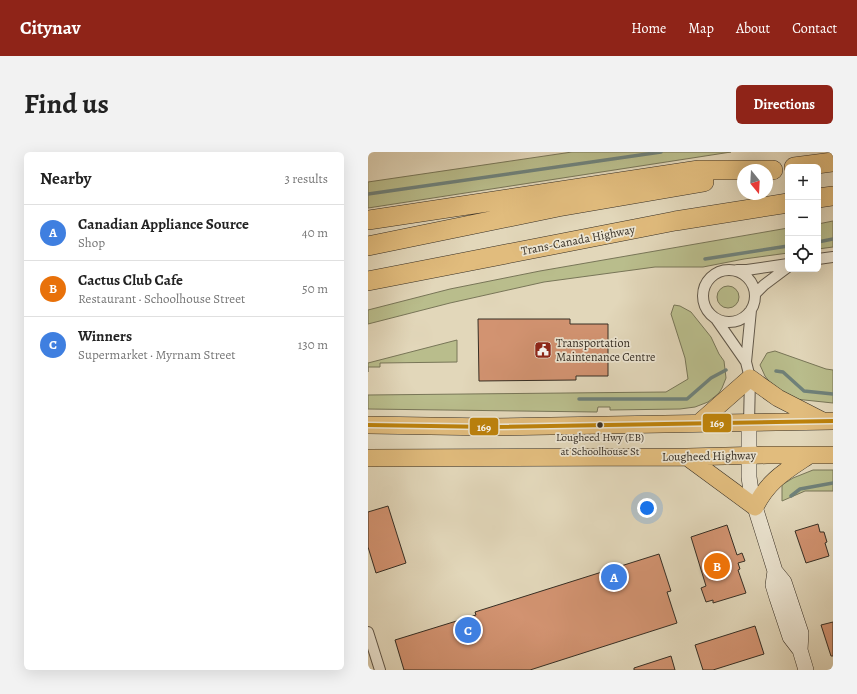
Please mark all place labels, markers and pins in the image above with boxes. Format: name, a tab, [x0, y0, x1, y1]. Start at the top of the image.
place label: Transportation Maintenance Centre	[556, 335, 655, 365]
public building icon: Transportation Maintenance Centre	[533, 340, 553, 360]
marker: Lougheed Hwy (EB) at Schoolhouse St	[595, 420, 605, 430]
place label: Lougheed Hwy (EB) at Schoolhouse St	[556, 430, 644, 459]
pin: B	[704, 551, 730, 581]
pin: A	[601, 562, 627, 592]
pin: C	[455, 615, 481, 645]

